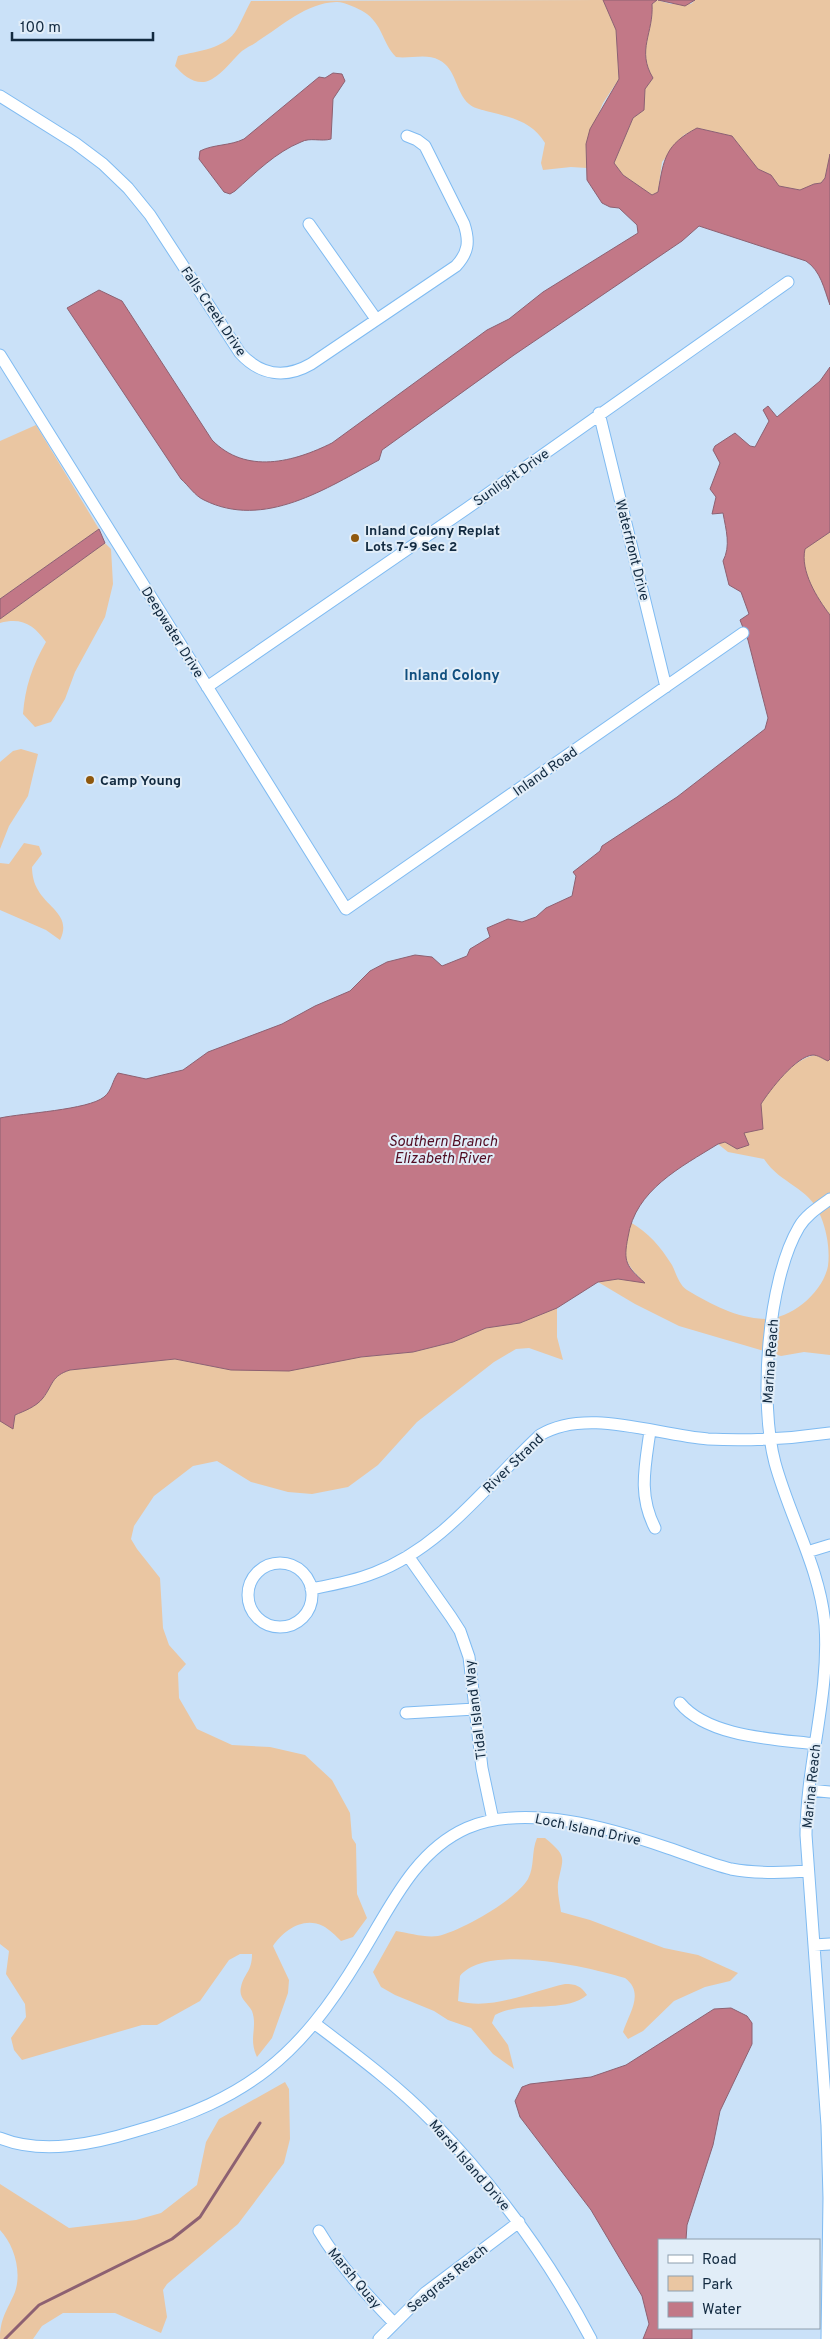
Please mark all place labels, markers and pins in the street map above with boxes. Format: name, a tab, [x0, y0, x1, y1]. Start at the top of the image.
place label: Inland Colony Replat Lots 7-9 Sec 2	[365, 523, 500, 556]
marker: Inland Colony Replat Lots 7-9 Sec 2	[349, 532, 361, 544]
place label: Camp Young	[100, 773, 181, 790]
marker: Camp Young	[84, 774, 96, 786]

